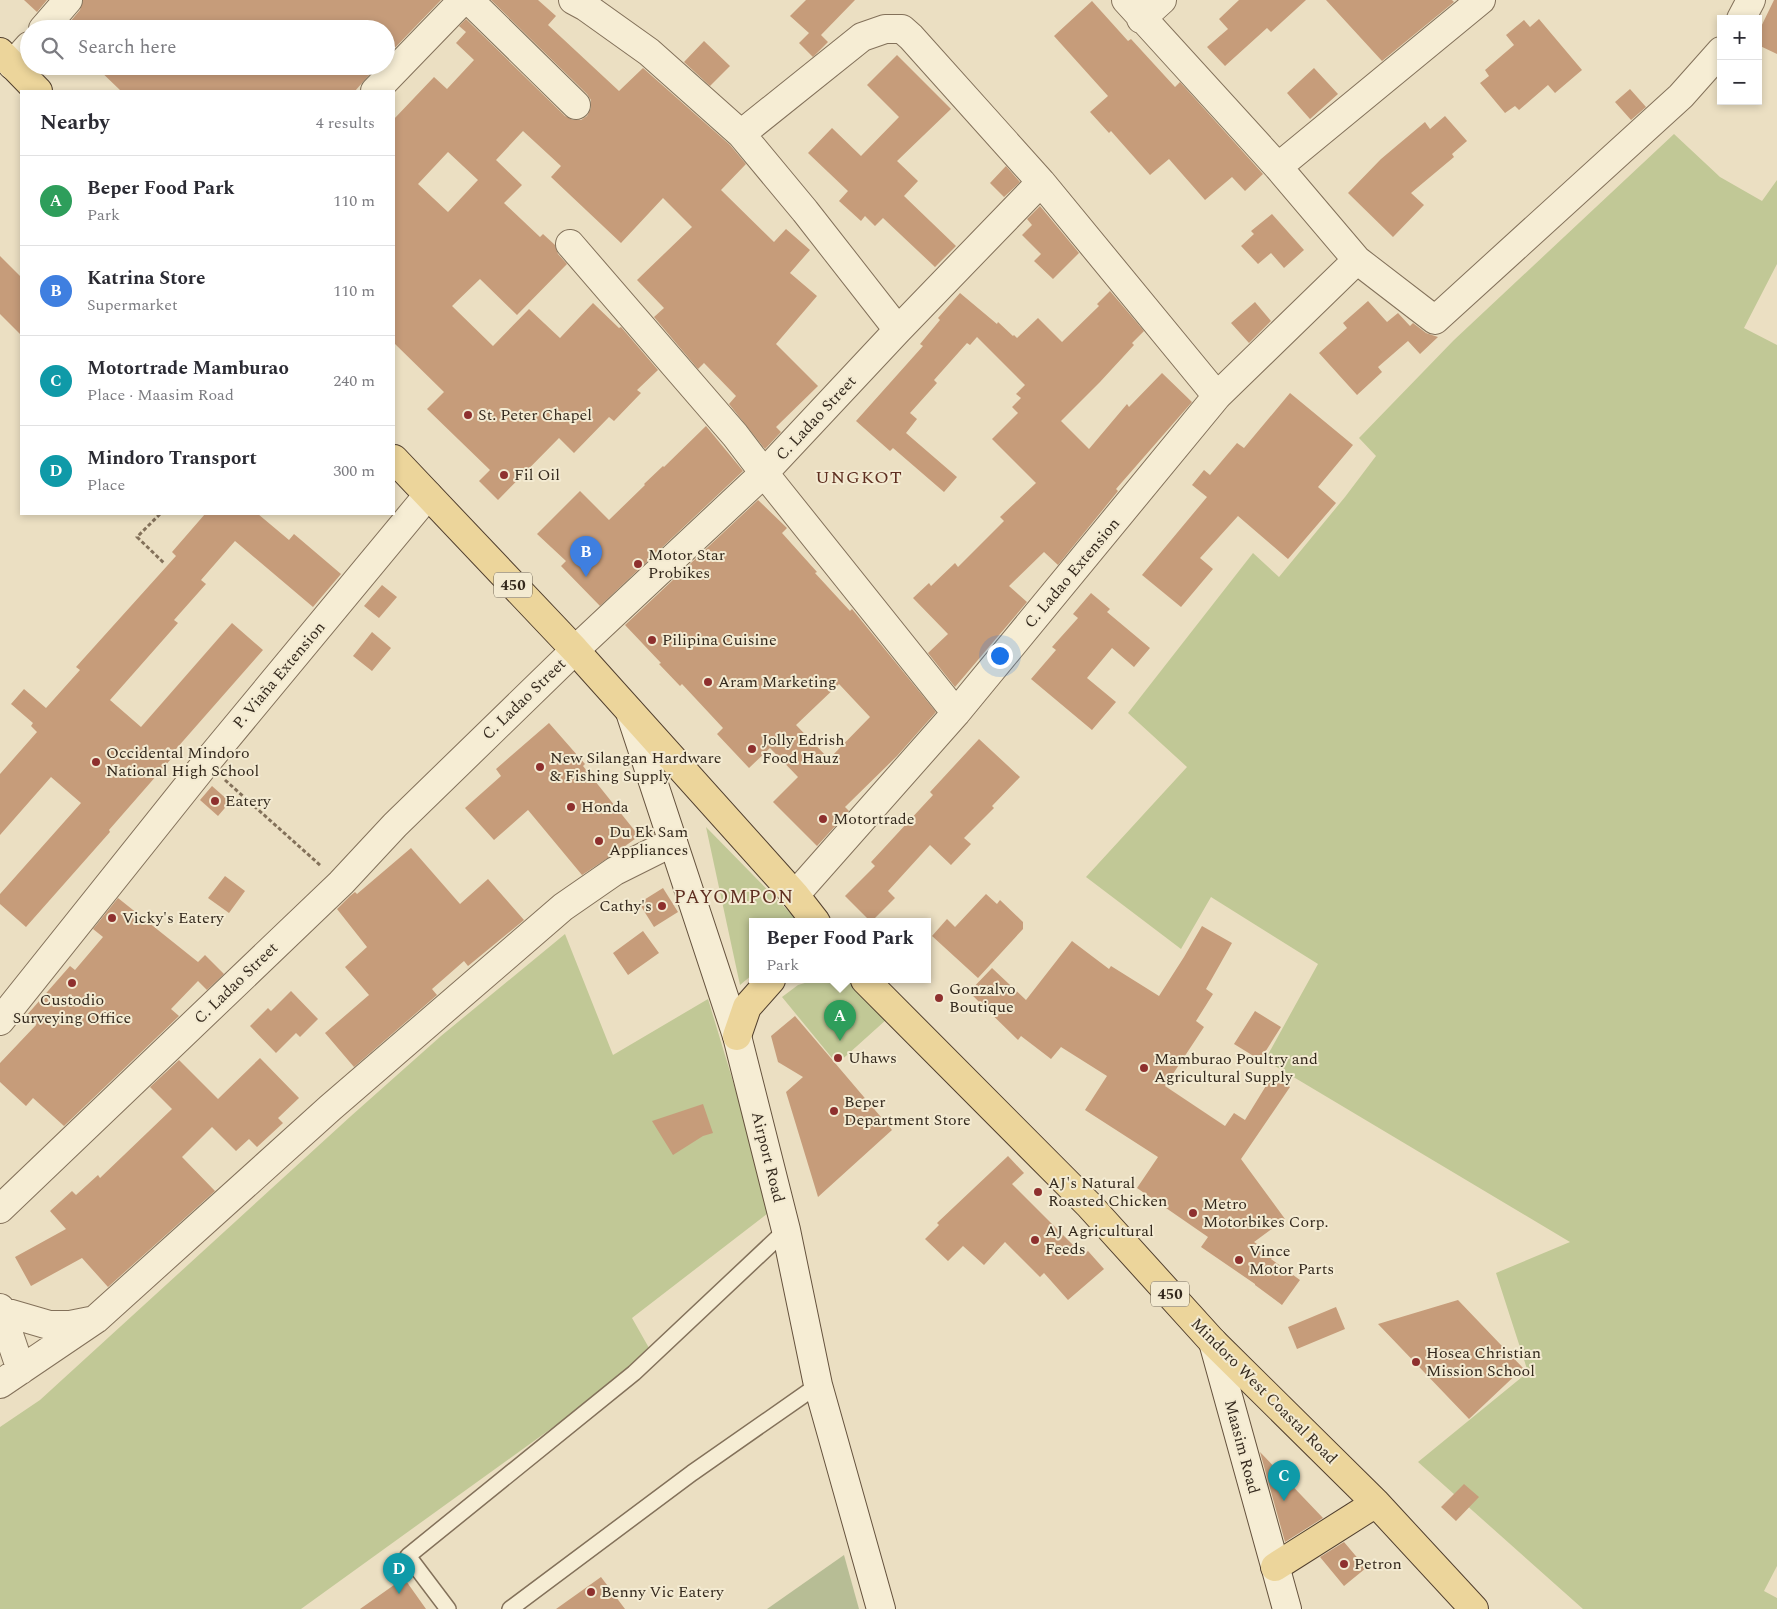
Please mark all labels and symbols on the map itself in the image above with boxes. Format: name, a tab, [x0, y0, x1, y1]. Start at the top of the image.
street label: C. Ladao Street	[770, 370, 862, 466]
place label: St. Peter Chapel	[478, 403, 592, 427]
marker: St. Peter Chapel	[462, 409, 474, 421]
place label: Fil Oil	[514, 463, 560, 487]
district label: UNGKOT	[815, 464, 903, 491]
marker: Fil Oil	[498, 469, 510, 481]
street label: C. Ladao Extension	[1018, 512, 1126, 634]
pin: B	[570, 536, 602, 577]
place label: Motor Star Probikes	[648, 543, 725, 585]
marker: Motor Star Probikes	[632, 558, 644, 570]
road number: 450	[494, 572, 532, 598]
street label: P. Viaña Extension	[227, 616, 331, 734]
place label: Pilipina Cuisine	[662, 628, 777, 652]
marker: Pilipina Cuisine	[646, 634, 658, 646]
your location	[987, 643, 1013, 669]
street label: C. Ladao Street	[476, 652, 572, 745]
place label: Aram Marketing	[718, 670, 837, 694]
marker: Aram Marketing	[702, 676, 714, 688]
place label: Jolly Edrish Food Hauz	[762, 728, 845, 770]
place label: Occidental Mindoro National High School	[106, 741, 259, 783]
marker: Jolly Edrish Food Hauz	[746, 743, 758, 755]
place label: New Silangan Hardware & Fishing Supply	[550, 746, 722, 788]
marker: Occidental Mindoro National High School	[90, 756, 102, 768]
marker: New Silangan Hardware & Fishing Supply	[534, 761, 546, 773]
place label: Eatery	[225, 789, 272, 813]
marker: Eatery	[209, 795, 221, 807]
place label: Honda	[581, 795, 629, 819]
marker: Honda	[565, 801, 577, 813]
place label: Motortrade	[833, 807, 915, 831]
marker: Motortrade	[817, 813, 829, 825]
place label: Du Ek Sam Appliances	[609, 820, 688, 862]
marker: Du Ek Sam Appliances	[593, 835, 605, 847]
district label: PAYOMPON	[674, 883, 794, 912]
place label: Cathy's	[599, 894, 652, 918]
marker: Cathy's	[656, 900, 668, 912]
place label: Vicky's Eatery	[122, 906, 225, 930]
marker: Vicky's Eatery	[106, 912, 118, 924]
street label: C. Ladao Street	[188, 936, 284, 1029]
marker: Custodio Surveying Office	[66, 977, 78, 989]
place label: Gonzalvo Boutique	[949, 977, 1016, 1019]
place label: Custodio Surveying Office	[13, 988, 131, 1030]
marker: Gonzalvo Boutique	[933, 992, 945, 1004]
pin: A	[824, 1000, 856, 1041]
place label: Uhaws	[848, 1046, 897, 1070]
place label: Mamburao Poultry and Agricultural Supply	[1154, 1047, 1318, 1089]
marker: Uhaws	[832, 1052, 844, 1064]
marker: Mamburao Poultry and Agricultural Supply	[1138, 1062, 1150, 1074]
place label: Beper Department Store	[844, 1090, 971, 1132]
marker: Beper Department Store	[828, 1105, 840, 1117]
street label: Airport Road	[745, 1109, 791, 1205]
place label: AJ's Natural Roasted Chicken	[1048, 1171, 1167, 1213]
marker: AJ's Natural Roasted Chicken	[1032, 1186, 1044, 1198]
place label: Metro Motorbikes Corp.	[1203, 1192, 1328, 1234]
marker: Metro Motorbikes Corp.	[1187, 1207, 1199, 1219]
place label: AJ Agricultural Feeds	[1045, 1219, 1154, 1261]
marker: AJ Agricultural Feeds	[1029, 1234, 1041, 1246]
place label: Vince Motor Parts	[1249, 1239, 1334, 1281]
marker: Vince Motor Parts	[1233, 1254, 1245, 1266]
road number: 450	[1151, 1282, 1189, 1306]
street label: Mindoro West Coastal Road	[1185, 1312, 1343, 1470]
place label: Hosea Christian Mission School	[1426, 1341, 1541, 1383]
marker: Hosea Christian Mission School	[1410, 1356, 1422, 1368]
street label: Maasim Road	[1218, 1397, 1266, 1497]
pin: C	[1268, 1460, 1300, 1501]
place label: Petron	[1354, 1552, 1402, 1576]
pin: D	[383, 1553, 415, 1594]
marker: Petron	[1338, 1558, 1350, 1570]
place label: Benny Vic Eatery	[601, 1580, 725, 1604]
marker: Benny Vic Eatery	[585, 1586, 597, 1598]

